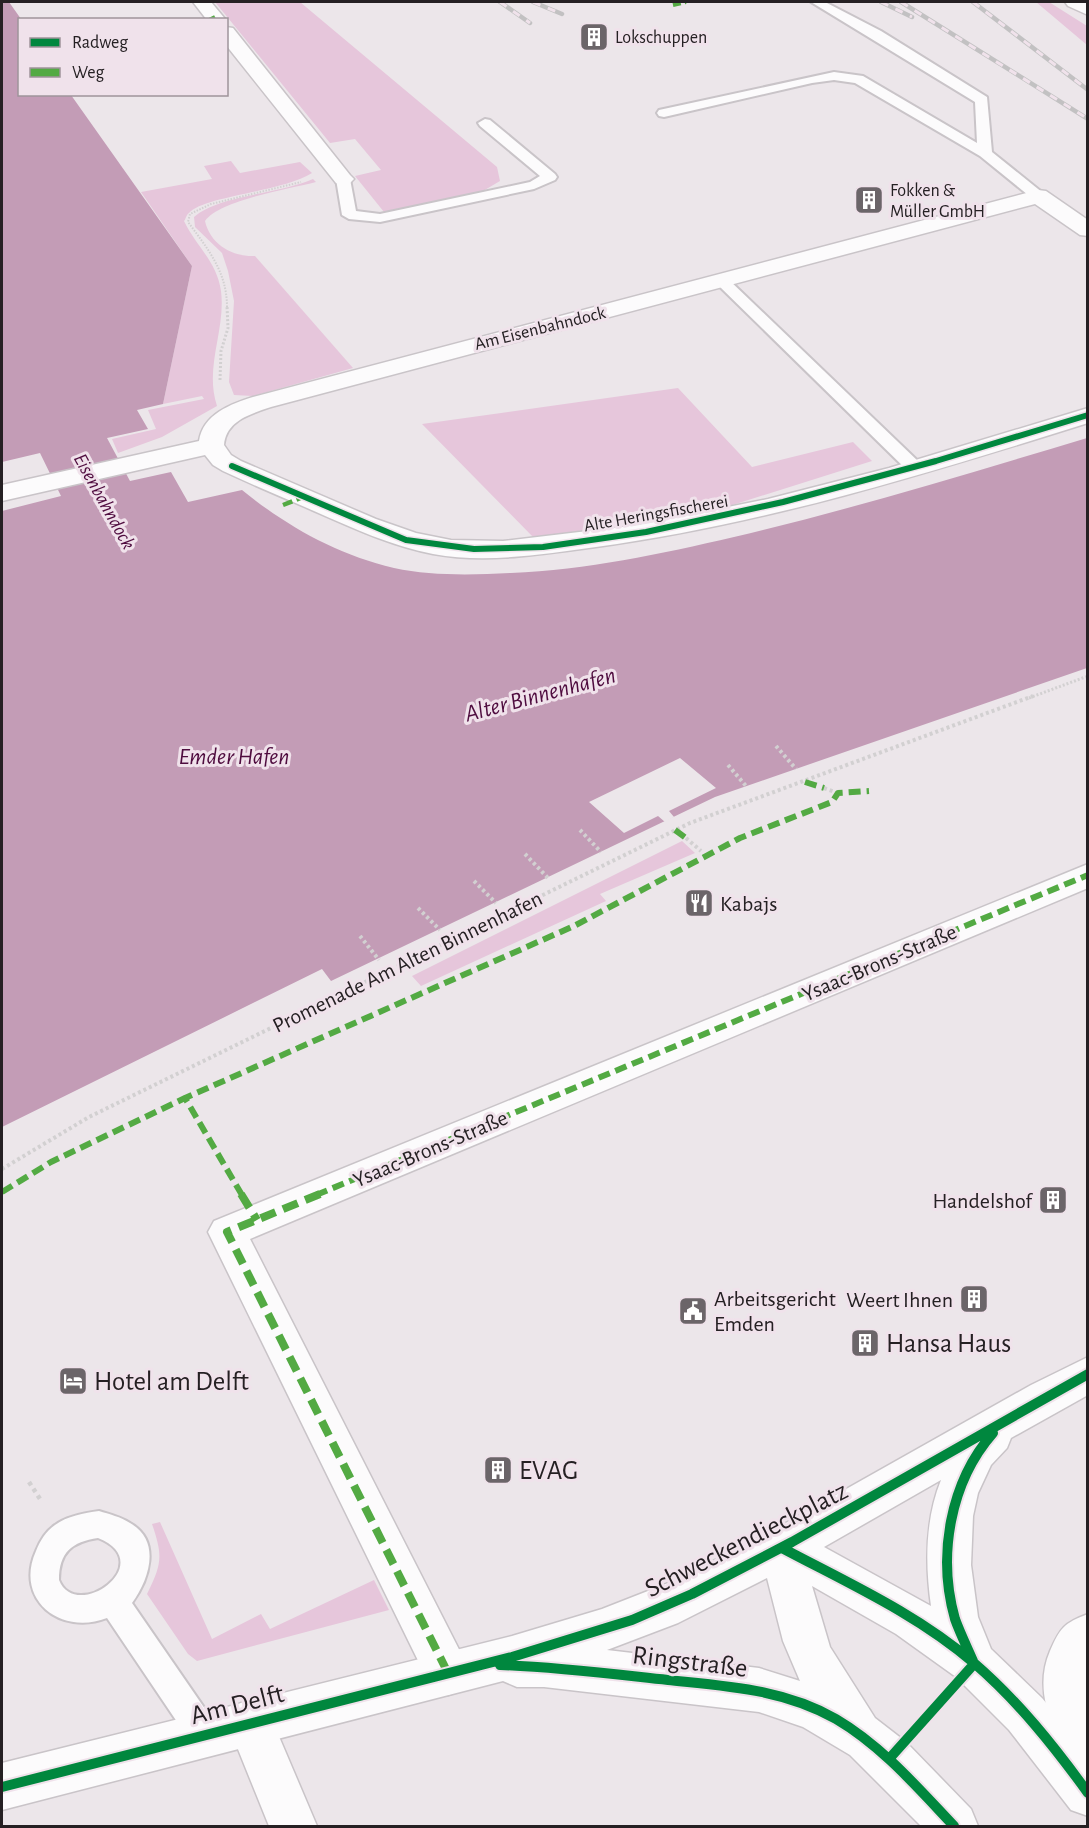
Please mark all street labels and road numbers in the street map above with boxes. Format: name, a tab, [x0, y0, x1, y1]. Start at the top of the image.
street label: Am Eisenbahndock	[473, 304, 608, 354]
street label: Alte Heringsfischerei	[583, 492, 730, 536]
street label: Promenade Am Alten Binnenhafen	[269, 887, 546, 1037]
street label: Ysaac-Brons-Straße	[799, 920, 960, 1005]
street label: Ysaac-Brons-Straße	[350, 1106, 511, 1191]
street label: Schweckendieckplatz	[641, 1477, 852, 1602]
street label: Ringstraße	[631, 1641, 749, 1682]
street label: Am Delft	[188, 1680, 287, 1729]

